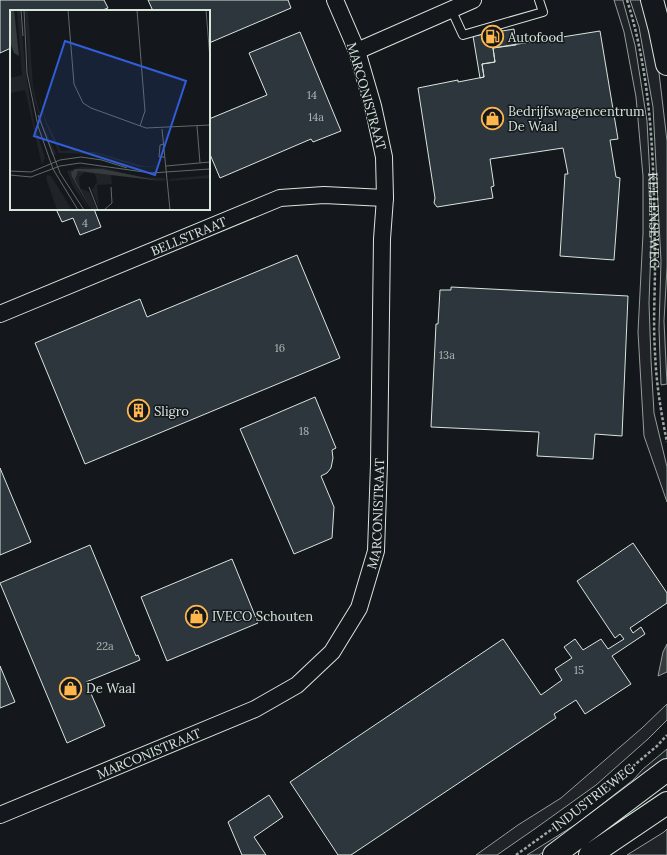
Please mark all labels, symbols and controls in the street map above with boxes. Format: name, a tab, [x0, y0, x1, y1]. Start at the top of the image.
inset map	[10, 10, 210, 210]
fuel station icon: Autofood	[480, 24, 506, 50]
place label: Autofood	[507, 29, 564, 46]
street label: MARCONISTRAAT	[343, 40, 390, 153]
house number: 14	[307, 88, 317, 102]
place label: Bedrijfswagencentrum De Waal	[508, 103, 645, 135]
shop icon: Bedrijfswagencentrum De Waal	[480, 105, 506, 131]
house number: 14a	[308, 110, 324, 124]
street label: KELLENSEWEG	[644, 172, 663, 269]
street label: BELLSTRAAT	[148, 213, 230, 260]
house number: 4	[82, 216, 88, 230]
house number: 16	[275, 341, 285, 355]
house number: 13a	[439, 348, 455, 362]
building icon: Sligro	[125, 398, 151, 424]
place label: Sligro	[154, 403, 189, 420]
house number: 18	[299, 424, 309, 438]
street label: MARCONISTRAAT	[363, 457, 388, 571]
shop icon: IVECO Schouten	[183, 603, 209, 629]
place label: IVECO Schouten	[212, 608, 313, 625]
house number: 22a	[96, 639, 114, 653]
house number: 15	[574, 663, 584, 677]
shop icon: De Waal	[57, 675, 83, 701]
place label: De Waal	[86, 680, 136, 697]
street label: MARCONISTRAAT	[94, 724, 204, 783]
street label: INDUSTRIEWEG	[548, 760, 638, 835]

